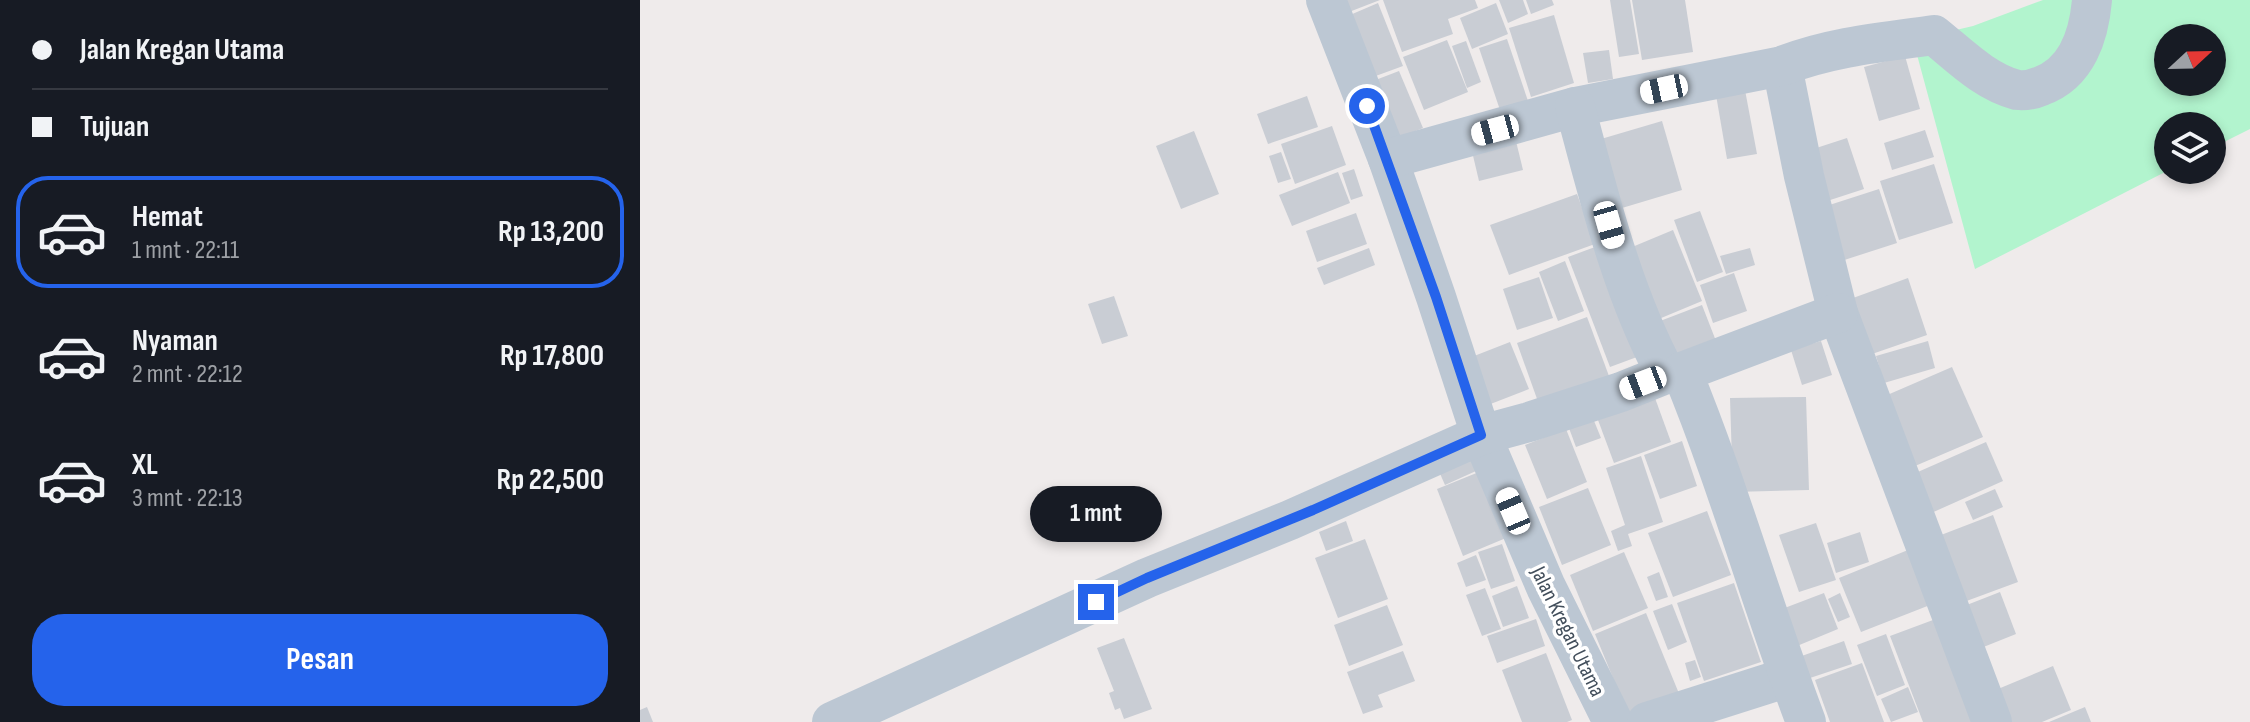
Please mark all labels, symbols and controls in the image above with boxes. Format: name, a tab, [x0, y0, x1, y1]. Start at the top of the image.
north arrow	[2154, 24, 2226, 96]
map controls	[2154, 24, 2226, 184]
text: Jalan Kregan Utama	[80, 32, 284, 68]
car	[1638, 72, 1690, 106]
route start	[1349, 88, 1385, 124]
text: Tujuan	[80, 109, 149, 145]
car	[1469, 112, 1521, 148]
button: layers	[2154, 112, 2226, 184]
icon: car	[36, 196, 108, 268]
text: Hemat	[132, 199, 203, 235]
car	[1591, 199, 1627, 251]
text: Rp 13,200	[498, 214, 604, 250]
text: 1 mnt · 22:11	[132, 235, 239, 266]
icon: car	[36, 320, 108, 392]
text: Nyaman	[132, 323, 218, 359]
text: Rp 17,800	[500, 338, 604, 374]
text: 2 mnt · 22:12	[132, 359, 243, 390]
car	[1616, 363, 1670, 403]
icon: car	[36, 444, 108, 516]
text: XL	[132, 447, 158, 483]
text: Rp 22,500	[496, 462, 604, 498]
text: 3 mnt · 22:13	[132, 483, 243, 514]
car	[1493, 484, 1533, 538]
callout: 1 mnt	[1030, 486, 1162, 542]
text: 1 mnt	[1070, 498, 1122, 529]
street label: Jalan Kregan Utama	[1524, 561, 1611, 701]
route end	[1078, 584, 1114, 620]
button: Pesan	[32, 614, 608, 706]

